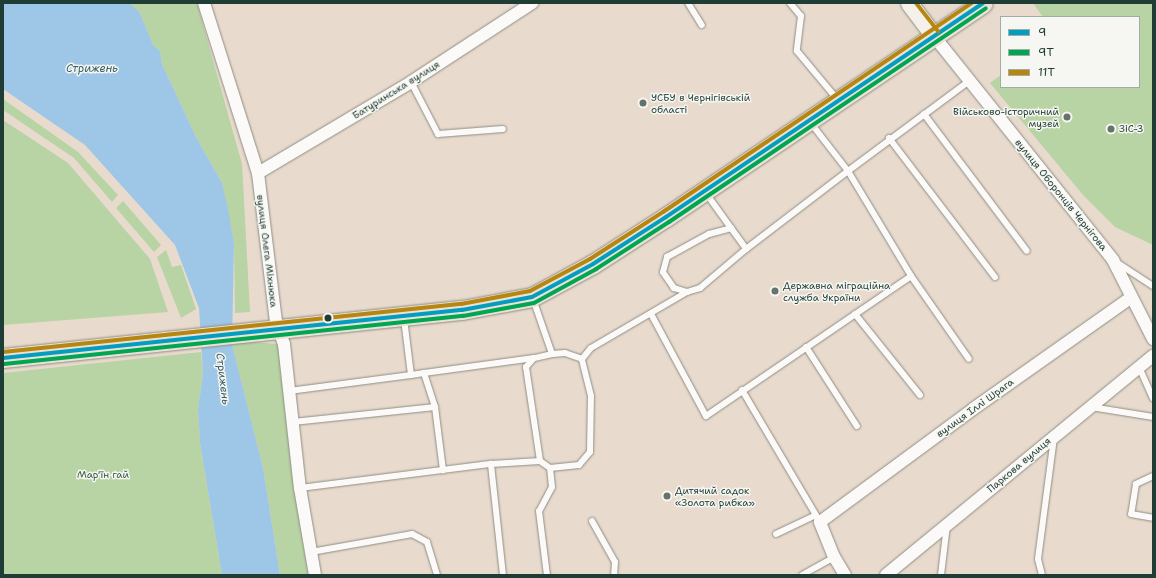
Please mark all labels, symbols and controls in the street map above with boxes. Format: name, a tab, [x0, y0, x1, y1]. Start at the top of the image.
legend	[1000, 16, 1140, 88]
text: 9	[1038, 24, 1046, 40]
text: 9Т	[1038, 44, 1054, 60]
street label: Батуринська вулиця	[350, 58, 442, 122]
water label: Стрижень	[66, 62, 118, 76]
text: 11Т	[1038, 64, 1055, 80]
place label: УСБУ в Чернігівській області	[651, 91, 750, 114]
marker: УСБУ в Чернігівській області	[638, 98, 648, 108]
place label: Військово-історичний музей	[953, 105, 1059, 128]
marker: Військово-історичний музей	[1062, 112, 1072, 122]
place label: ЗіС-3	[1119, 123, 1144, 135]
marker: ЗіС-3	[1106, 124, 1116, 134]
street label: вулиця Оборонців Чернігова	[1012, 137, 1110, 253]
street label: вулиця Олега Міхнюка	[254, 194, 280, 308]
place label: Державна міграційна служба України	[783, 279, 890, 302]
marker: Державна міграційна служба України	[770, 286, 780, 296]
unlabelled marker	[323, 313, 333, 323]
water label: Стрижень	[212, 352, 232, 406]
street label: вулиця Іллі Шрага	[934, 376, 1016, 440]
street label: Паркова вулиця	[985, 435, 1053, 495]
park label: Мар'їн гай	[77, 469, 129, 481]
place label: Дитячий садок «Золота рибка»	[675, 484, 755, 508]
marker: Дитячий садок «Золота рибка»	[662, 491, 672, 501]

